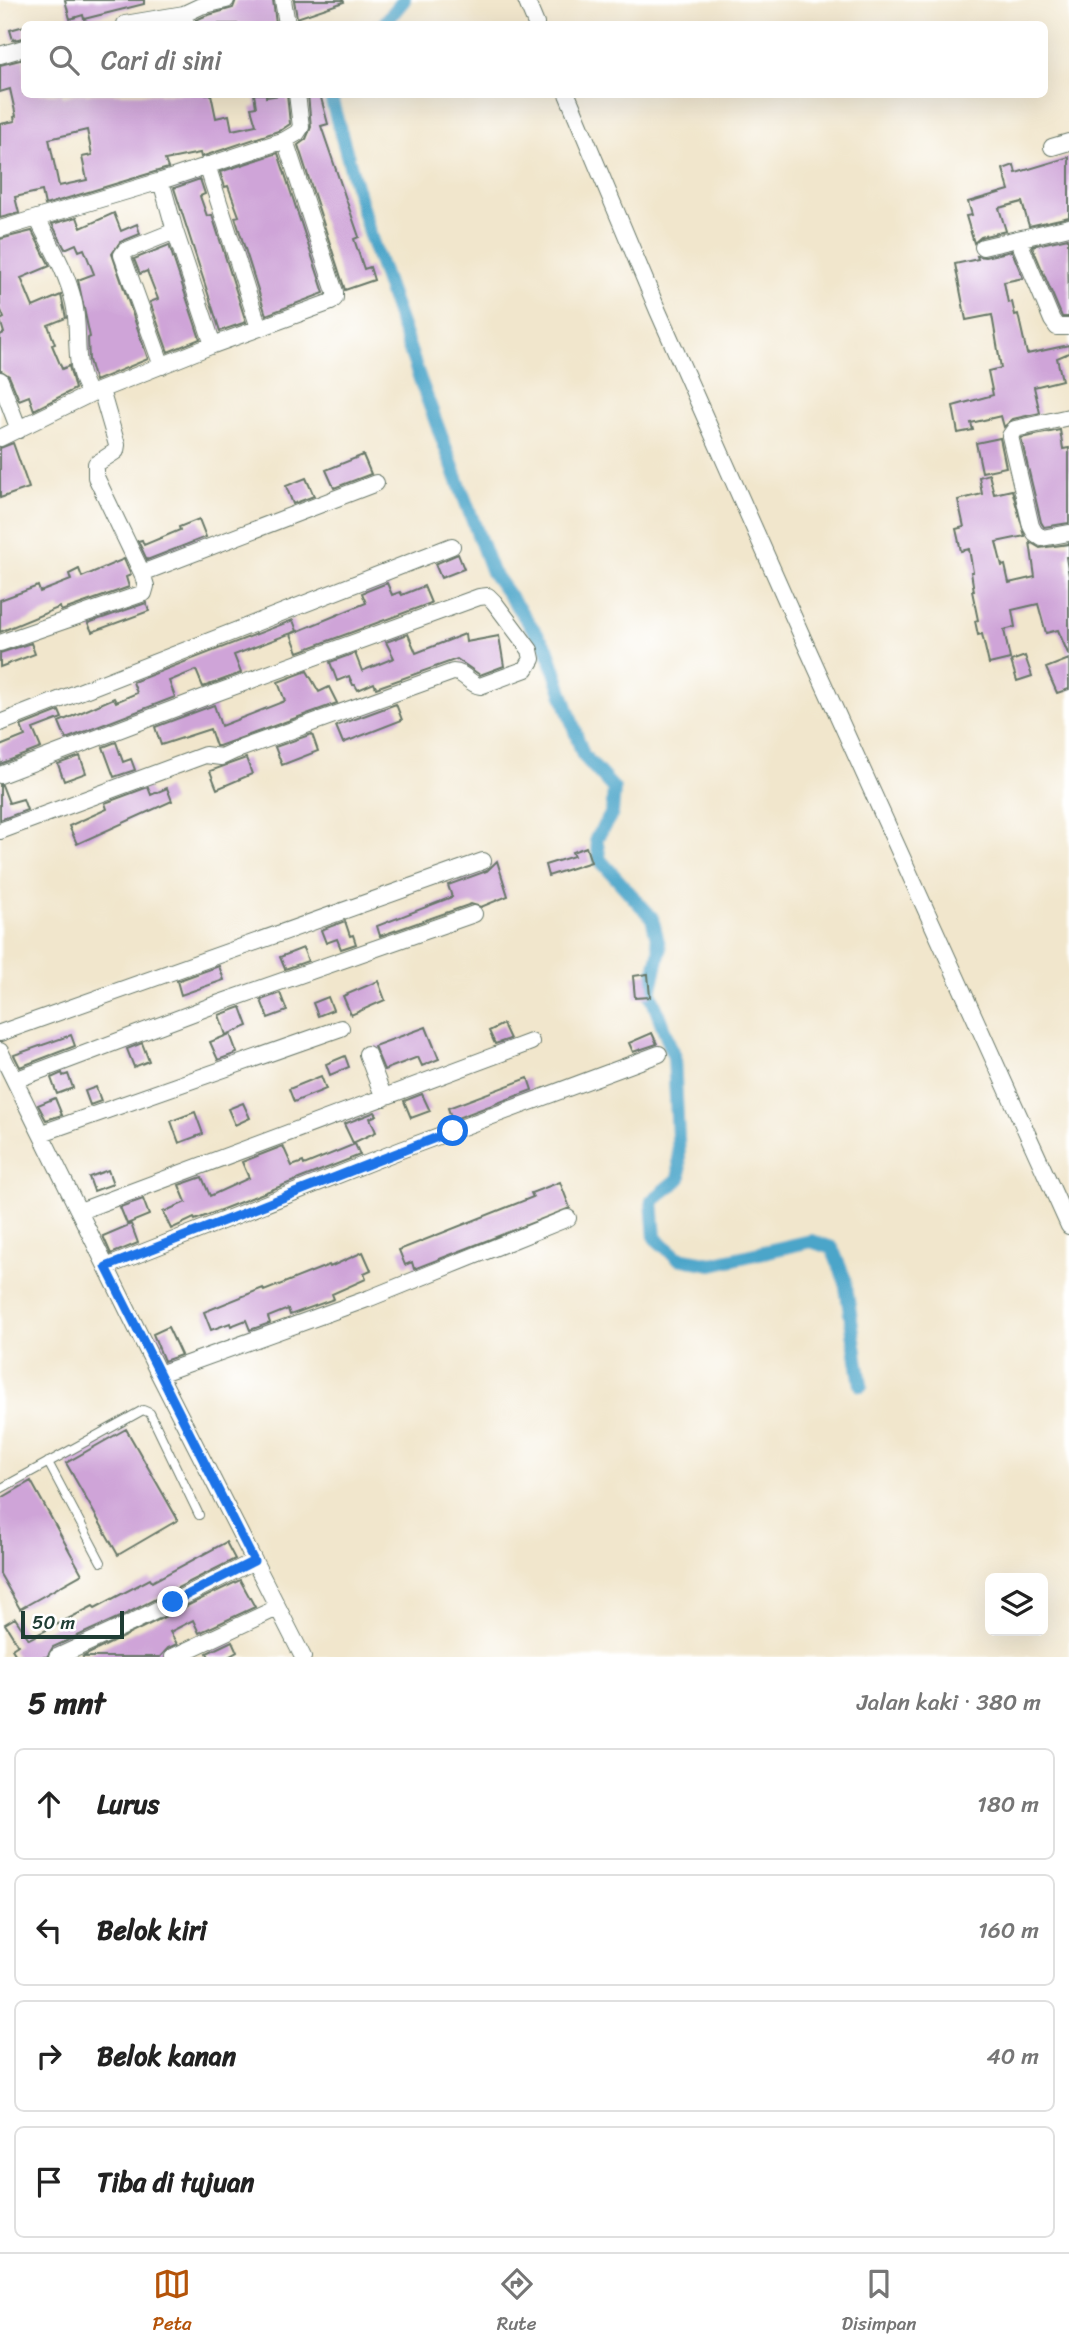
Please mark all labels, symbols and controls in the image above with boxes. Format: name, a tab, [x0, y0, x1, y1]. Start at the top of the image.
search box	[21, 21, 1048, 98]
text: Cari di sini	[101, 37, 222, 83]
icon: search	[45, 41, 83, 79]
route start	[437, 1115, 468, 1146]
map controls	[985, 1573, 1048, 1636]
button: layers	[985, 1573, 1048, 1636]
route end	[157, 1586, 188, 1617]
text: 50 m	[32, 1606, 75, 1639]
scale bar	[21, 1608, 124, 1640]
text: 5 mnt	[28, 1676, 105, 1730]
text: Jalan kaki · 380 m	[857, 1682, 1041, 1723]
text: Lurus	[97, 1781, 160, 1827]
text: 180 m	[977, 1784, 1039, 1825]
icon: ahead	[30, 1785, 68, 1823]
text: Belok kiri	[97, 1907, 207, 1953]
text: 160 m	[978, 1910, 1039, 1951]
icon: left	[30, 1911, 68, 1949]
text: Belok kanan	[97, 2033, 236, 2079]
text: 40 m	[986, 2036, 1039, 2077]
icon: right	[30, 2037, 68, 2075]
text: Tiba di tujuan	[97, 2159, 254, 2205]
icon: arrive	[30, 2163, 68, 2201]
tab: Peta	[153, 2265, 192, 2340]
tab: Rute	[497, 2265, 536, 2340]
tab: Disimpan	[841, 2265, 916, 2340]

